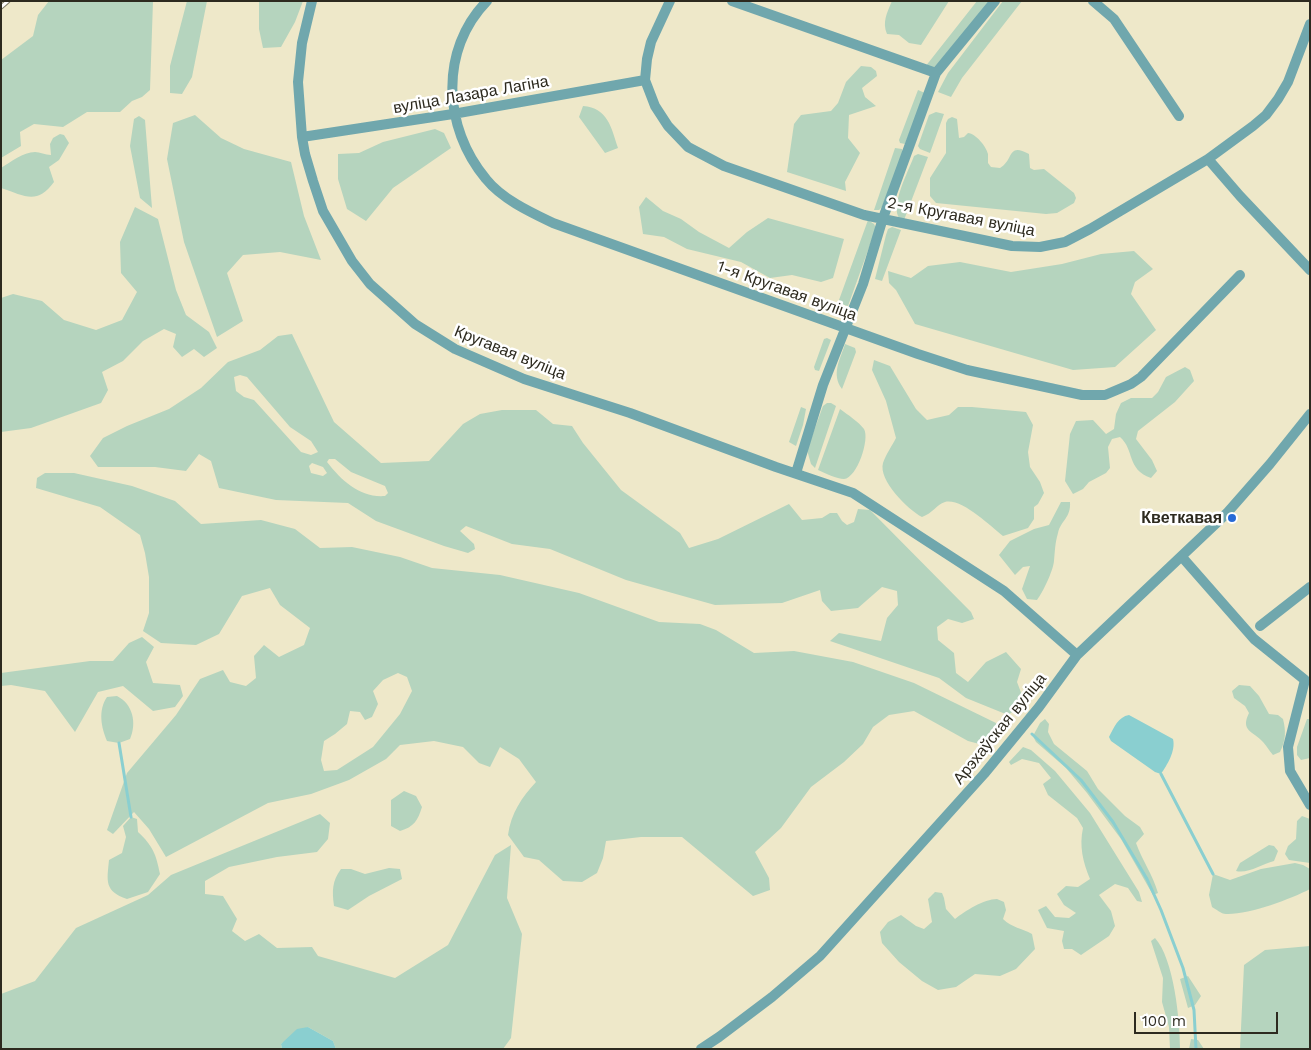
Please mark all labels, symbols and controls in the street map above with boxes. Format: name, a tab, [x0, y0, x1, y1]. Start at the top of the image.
street label: вуліца Лазара Лагіна	[392, 72, 550, 118]
street label: 2-я Кругавая вуліца	[886, 193, 1036, 241]
street label: 1-я Кругавая вуліца	[715, 257, 859, 325]
street label: Кругавая вуліца	[451, 322, 569, 384]
place label: Кветкавая	[1141, 508, 1222, 528]
marker: Кветкавая	[1226, 512, 1238, 524]
street label: Арэхаўская вуліца	[949, 670, 1051, 788]
scale bar	[1136, 1002, 1280, 1034]
text: 100 m	[1142, 1012, 1186, 1030]

